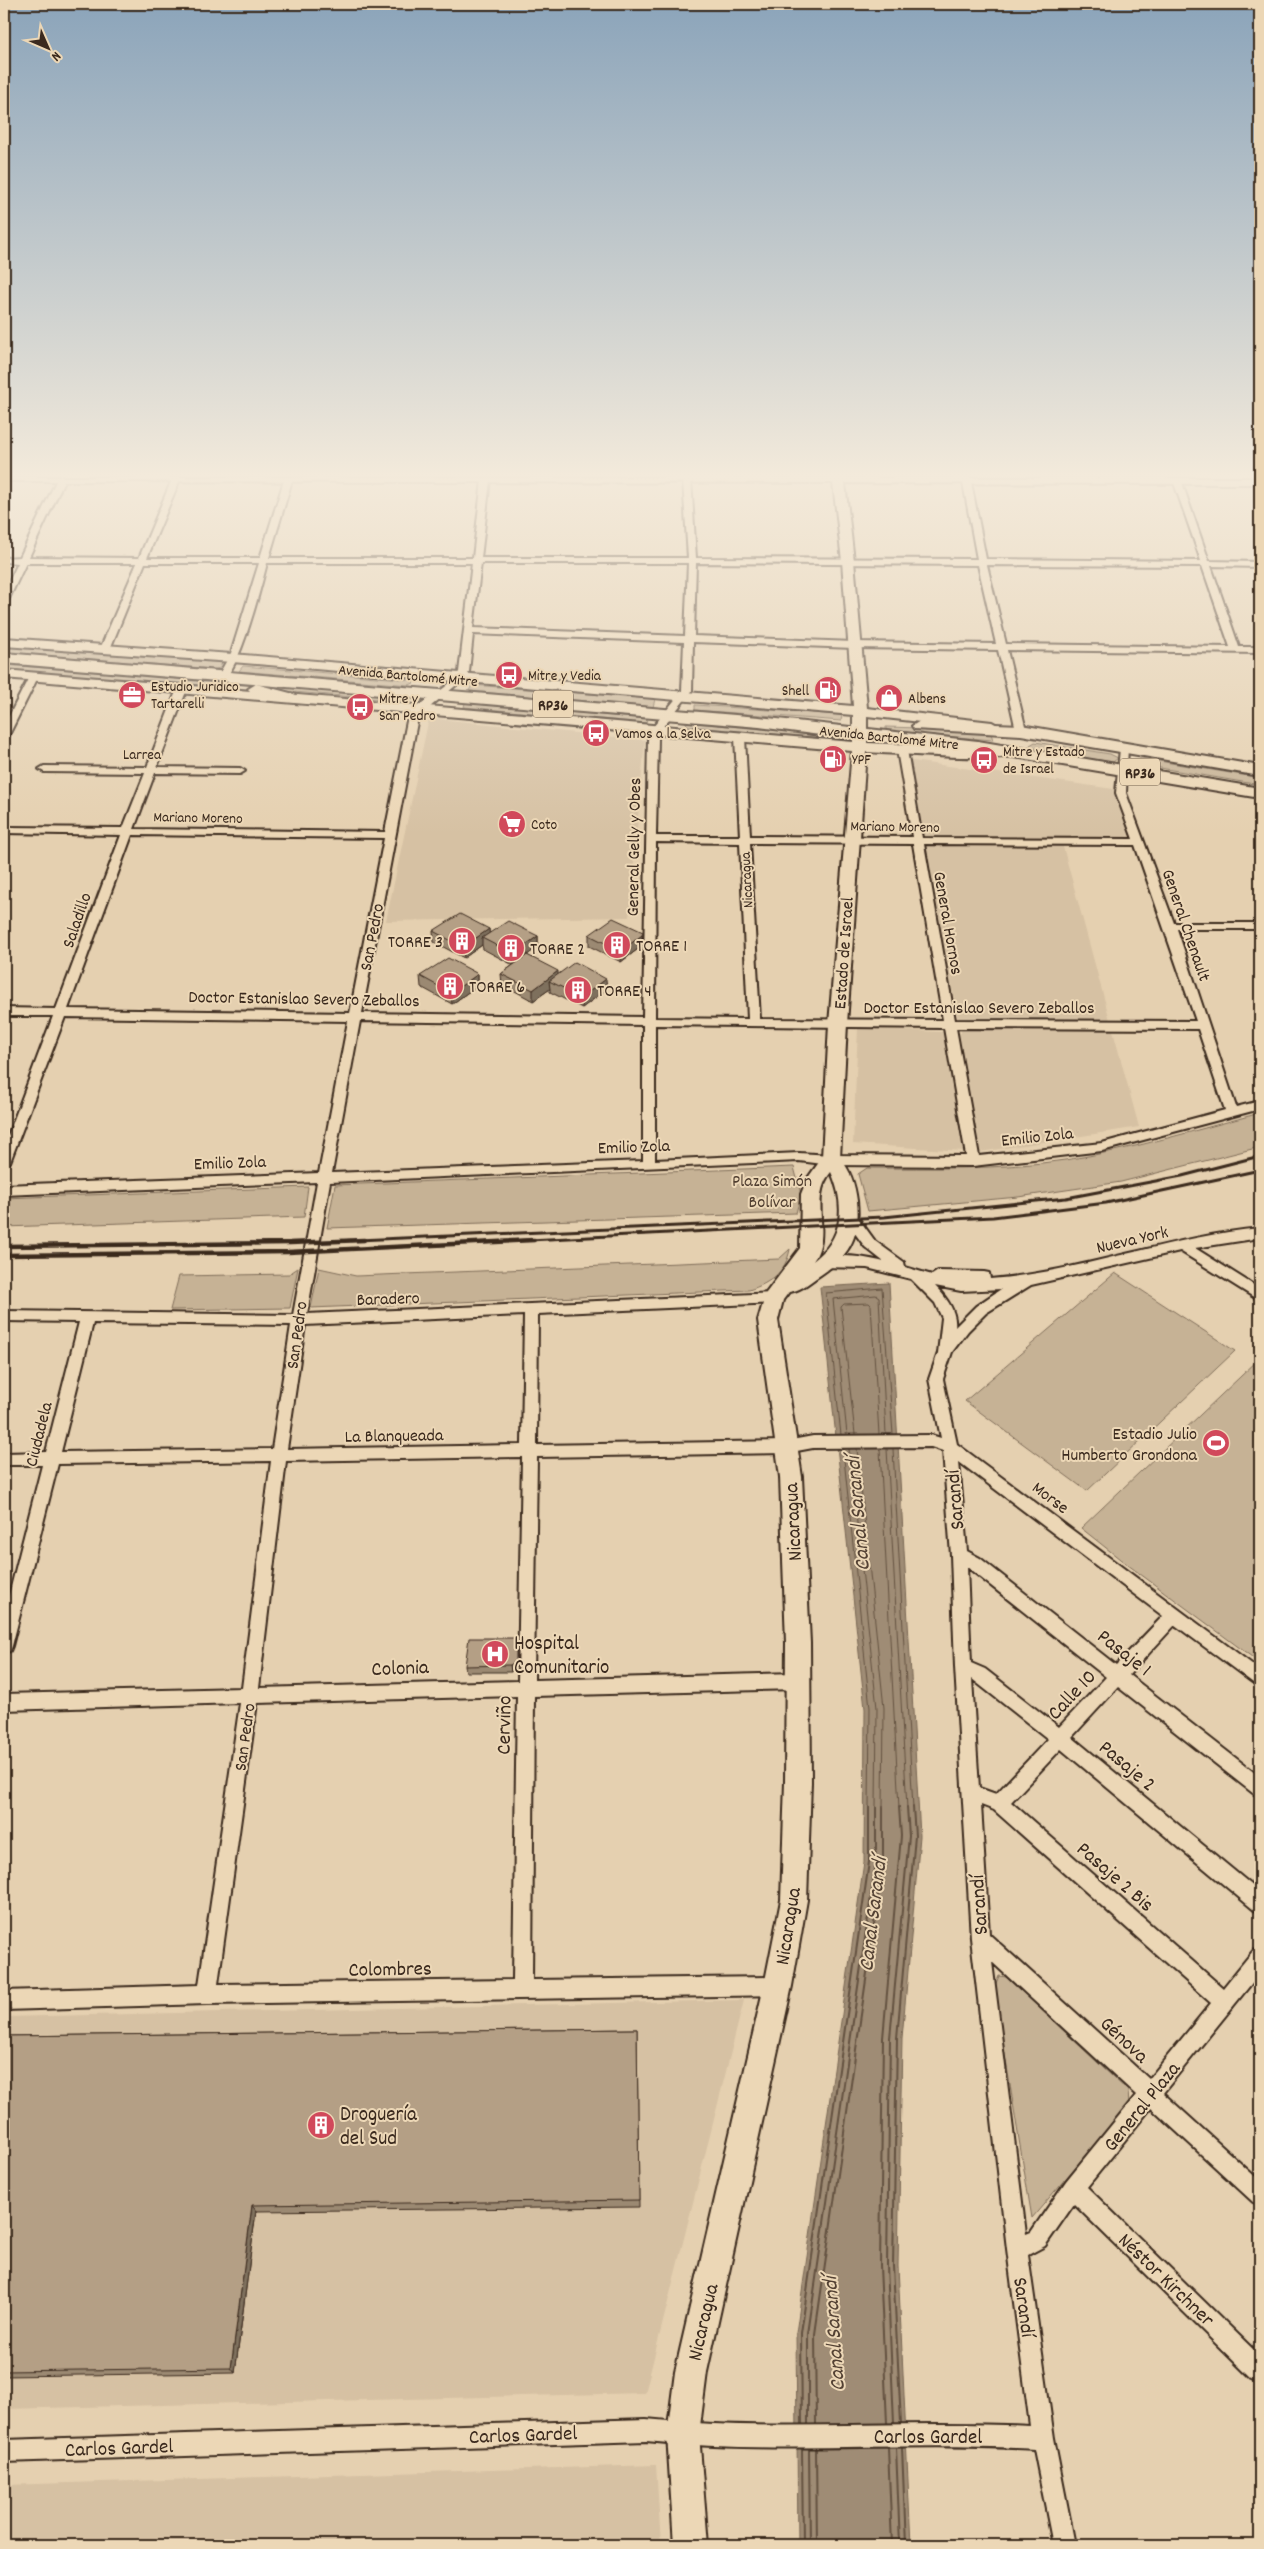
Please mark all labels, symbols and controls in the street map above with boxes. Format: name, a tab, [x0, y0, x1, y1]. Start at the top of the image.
north arrow	[22, 22, 72, 72]
text: N	[46, 46, 65, 65]
street label: Avenida Bartolomé Mitre	[337, 660, 479, 694]
bus stop icon: Mitre y Vedia	[494, 660, 524, 690]
place label: Mitre y Vedia	[528, 666, 602, 688]
fuel station icon: Shell	[813, 675, 843, 705]
place label: Estudio Juridico Tartarelli	[151, 677, 239, 716]
office icon: Estudio Juridico Tartarelli	[117, 680, 147, 710]
place label: Shell	[782, 681, 809, 703]
shop icon: Albens	[874, 683, 904, 713]
place label: Mitre y San Pedro	[379, 689, 436, 728]
place label: Albens	[908, 689, 946, 711]
road number: RP36	[533, 691, 573, 718]
bus stop icon: Mitre y San Pedro	[345, 692, 375, 722]
bus stop icon: Vamos a la Selva	[581, 718, 611, 748]
street label: Avenida Bartolomé Mitre	[818, 721, 960, 757]
place label: Vamos a la Selva	[615, 724, 712, 746]
place label: Mitre y Estado de Israel	[1003, 742, 1085, 781]
fuel station icon: YPF	[818, 744, 848, 774]
street label: Larrea	[123, 745, 162, 767]
bus stop icon: Mitre y Estado de Israel	[969, 745, 999, 775]
place label: YPF	[852, 750, 871, 772]
road number: RP36	[1120, 759, 1160, 786]
street label: General Gelly y Obes	[622, 777, 649, 917]
street label: Mariano Moreno	[153, 807, 243, 831]
supermarket icon: Coto	[497, 809, 527, 839]
place label: Coto	[531, 815, 558, 837]
street label: Mariano Moreno	[850, 816, 940, 840]
street label: Nicaragua	[735, 850, 760, 908]
street label: General Chenault	[1154, 866, 1216, 986]
street label: General Hornos	[925, 870, 968, 977]
street label: Saladillo	[57, 890, 100, 952]
street label: Estado de Israel	[829, 896, 862, 1010]
street label: San Pedro	[355, 902, 392, 973]
building icon: TORRE 3	[447, 926, 477, 956]
building icon: TORRE 1	[602, 930, 632, 960]
place label: TORRE 3	[388, 931, 443, 956]
building icon: TORRE 2	[496, 933, 526, 963]
place label: TORRE 1	[636, 935, 687, 960]
place label: TORRE 2	[530, 938, 585, 963]
building icon: TORRE 6	[435, 971, 465, 1001]
building icon: TORRE 4	[563, 975, 593, 1005]
place label: TORRE 6	[469, 976, 525, 1001]
place label: TORRE 4	[597, 980, 652, 1005]
street label: Doctor Estanislao Severo Zeballos	[188, 986, 420, 1015]
street label: Doctor Estanislao Severo Zeballos	[863, 997, 1095, 1022]
street label: Emilio Zola	[1000, 1122, 1075, 1155]
street label: Emilio Zola	[598, 1135, 671, 1162]
street label: Emilio Zola	[194, 1151, 267, 1178]
park label: Plaza Simón Bolívar	[732, 1170, 812, 1216]
street label: Nueva York	[1094, 1221, 1171, 1262]
street label: Baradero	[356, 1287, 420, 1314]
street label: San Pedro	[281, 1300, 316, 1371]
street label: Ciudadela	[20, 1399, 61, 1470]
place label: Estadio Julio Humberto Grondona	[1061, 1423, 1198, 1469]
street label: La Blanqueada	[345, 1424, 444, 1451]
sports icon: Estadio Julio Humberto Grondona	[1201, 1428, 1231, 1458]
water label: Canal Sarandí	[839, 1449, 880, 1572]
street label: Sarandí	[939, 1466, 975, 1531]
street label: Morse	[1026, 1477, 1073, 1521]
street label: Nicaragua	[778, 1481, 812, 1562]
street label: Pasaje 1	[1089, 1623, 1157, 1685]
place label: Hospital Comunitario	[514, 1630, 609, 1684]
hospital icon: Hospital Comunitario	[480, 1639, 510, 1669]
street label: Colonia	[371, 1654, 430, 1686]
street label: Calle 10	[1042, 1664, 1105, 1728]
street label: Cerviño	[490, 1695, 522, 1755]
street label: San Pedro	[229, 1702, 264, 1773]
street label: Pasaje 2	[1091, 1734, 1161, 1800]
street label: Pasaje 2 Bis	[1069, 1836, 1159, 1921]
water label: Canal Sarandí	[852, 1850, 898, 1973]
street label: Sarandí	[964, 1872, 998, 1936]
street label: Nicaragua	[769, 1884, 811, 1967]
street label: Colombres	[348, 1955, 432, 1987]
street label: Génova	[1092, 2011, 1155, 2072]
street label: General Plaza	[1098, 2055, 1190, 2159]
place label: Droguería del Sud	[340, 2101, 418, 2155]
building icon: Droguería del Sud	[306, 2110, 336, 2140]
street label: Néstor Kirchner	[1110, 2227, 1220, 2335]
water label: Canal Sarandí	[816, 2269, 855, 2392]
street label: Sarandí	[1003, 2276, 1041, 2341]
street label: Nicaragua	[682, 2280, 729, 2364]
street label: Carlos Gardel	[468, 2420, 578, 2454]
street label: Carlos Gardel	[874, 2424, 982, 2454]
street label: Carlos Gardel	[64, 2433, 174, 2467]

